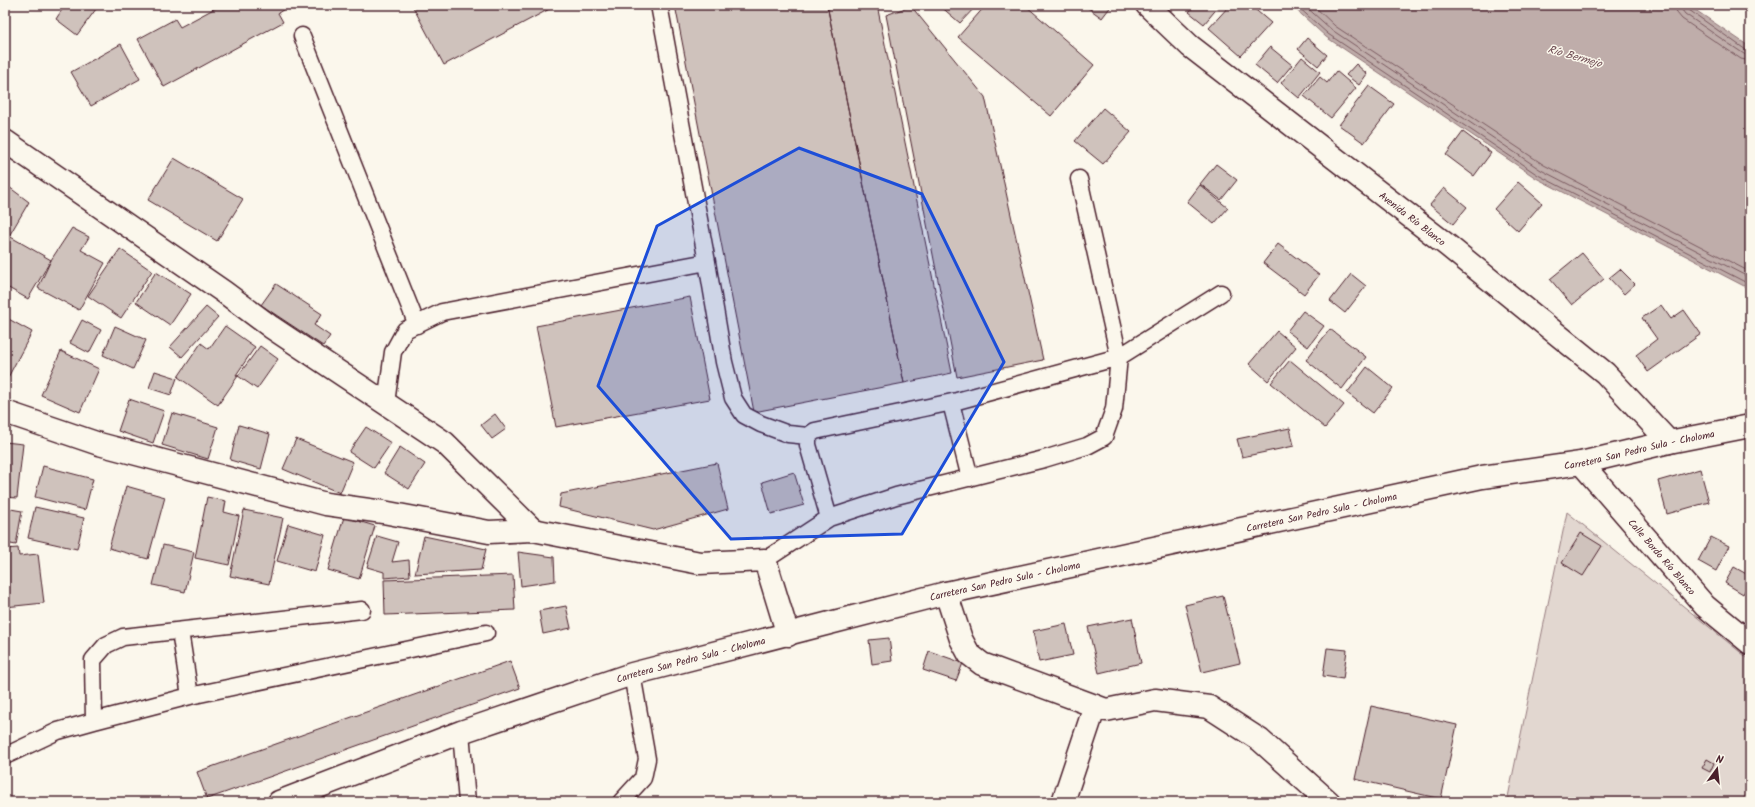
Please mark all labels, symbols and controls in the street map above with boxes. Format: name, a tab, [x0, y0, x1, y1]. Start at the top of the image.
water label: Río Bermejo	[1546, 41, 1605, 74]
street label: Avenida Río Blanco	[1375, 188, 1449, 251]
street label: Carretera San Pedro Sula - Choloma	[1563, 426, 1716, 474]
street label: Carretera San Pedro Sula - Choloma	[1245, 489, 1399, 537]
street label: Calle Bordo Río Blanco	[1624, 516, 1699, 599]
street label: Carretera San Pedro Sula - Choloma	[928, 557, 1082, 606]
street label: Carretera San Pedro Sula - Choloma	[614, 633, 768, 688]
north arrow	[1697, 749, 1737, 789]
text: N	[1714, 751, 1725, 770]

